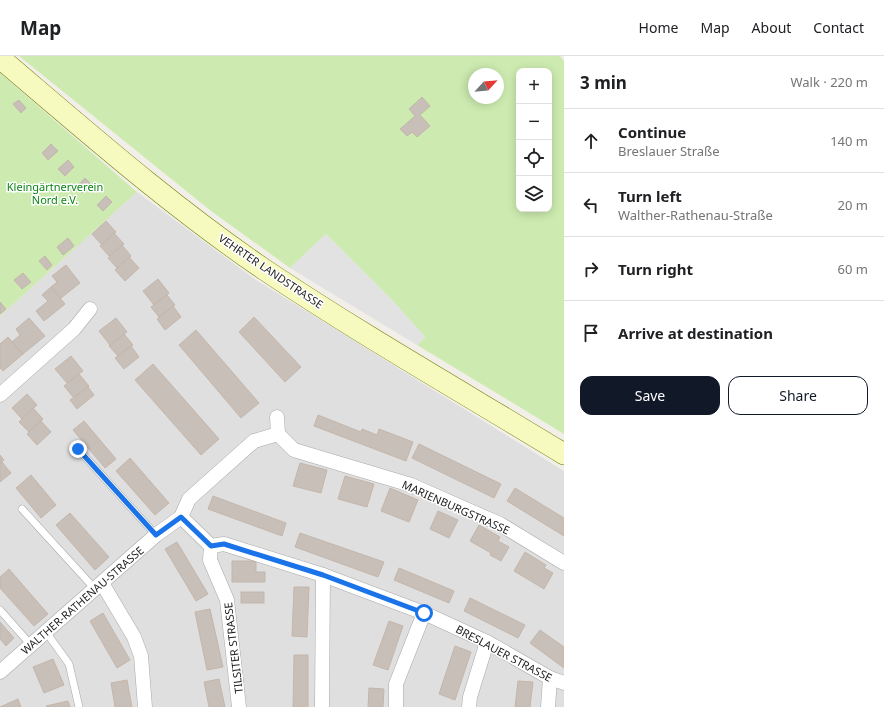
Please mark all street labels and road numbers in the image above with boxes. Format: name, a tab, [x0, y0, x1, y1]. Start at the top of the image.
street label: VEHRTER LANDSTRASSE	[216, 230, 326, 312]
street label: MARIENBURGSTRASSE	[400, 476, 512, 538]
street label: WALTHER-RATHENAU-STRASSE	[18, 543, 146, 657]
street label: TILSITER STRASSE	[220, 602, 246, 694]
street label: BRESLAUER STRASSE	[453, 621, 555, 685]

